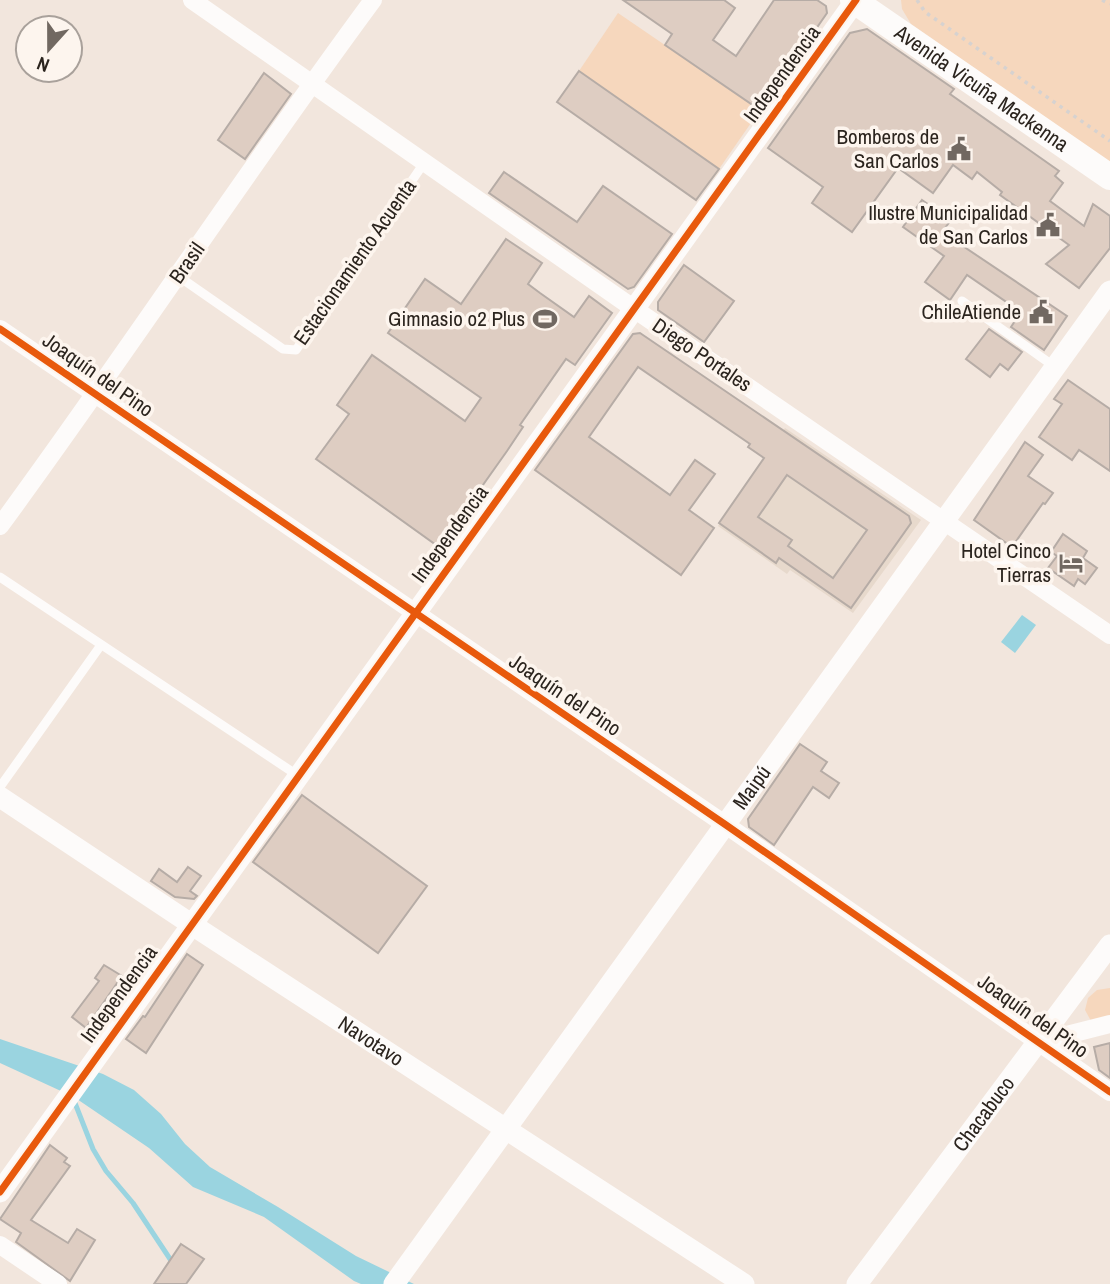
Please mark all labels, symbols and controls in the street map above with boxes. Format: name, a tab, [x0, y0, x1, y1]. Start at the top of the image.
north arrow	[14, 14, 84, 84]
street label: Avenida Vicuña Mackenna	[888, 17, 1075, 158]
street label: Independencia	[736, 19, 827, 128]
text: N	[33, 51, 53, 79]
place label: Bomberos de San Carlos	[837, 122, 939, 175]
public building icon: Bomberos de San Carlos	[945, 135, 973, 163]
street label: Estacionamiento Acuenta	[286, 173, 423, 350]
place label: Ilustre Municipalidad de San Carlos	[868, 198, 1028, 251]
public building icon: Ilustre Municipalidad de San Carlos	[1034, 211, 1062, 239]
street label: Brasil	[162, 236, 211, 289]
place label: ChileAtiende	[921, 297, 1021, 326]
public building icon: ChileAtiende	[1027, 298, 1055, 326]
place label: Gimnasio o2 Plus	[388, 304, 525, 333]
sports icon: Gimnasio o2 Plus	[531, 305, 559, 333]
street label: Diego Portales	[647, 311, 758, 398]
street label: Joaquín del Pino	[37, 326, 160, 424]
street label: Independencia	[404, 479, 495, 588]
place label: Hotel Cinco Tierras	[961, 536, 1051, 589]
hotel icon: Hotel Cinco Tierras	[1057, 549, 1085, 577]
street label: Joaquín del Pino	[504, 646, 627, 743]
street label: Maipú	[726, 759, 777, 815]
street label: Independencia	[73, 939, 164, 1048]
street label: Joaquín del Pino	[972, 967, 1095, 1065]
street label: Navotavo	[333, 1009, 410, 1073]
street label: Chacabuco	[946, 1070, 1021, 1157]

